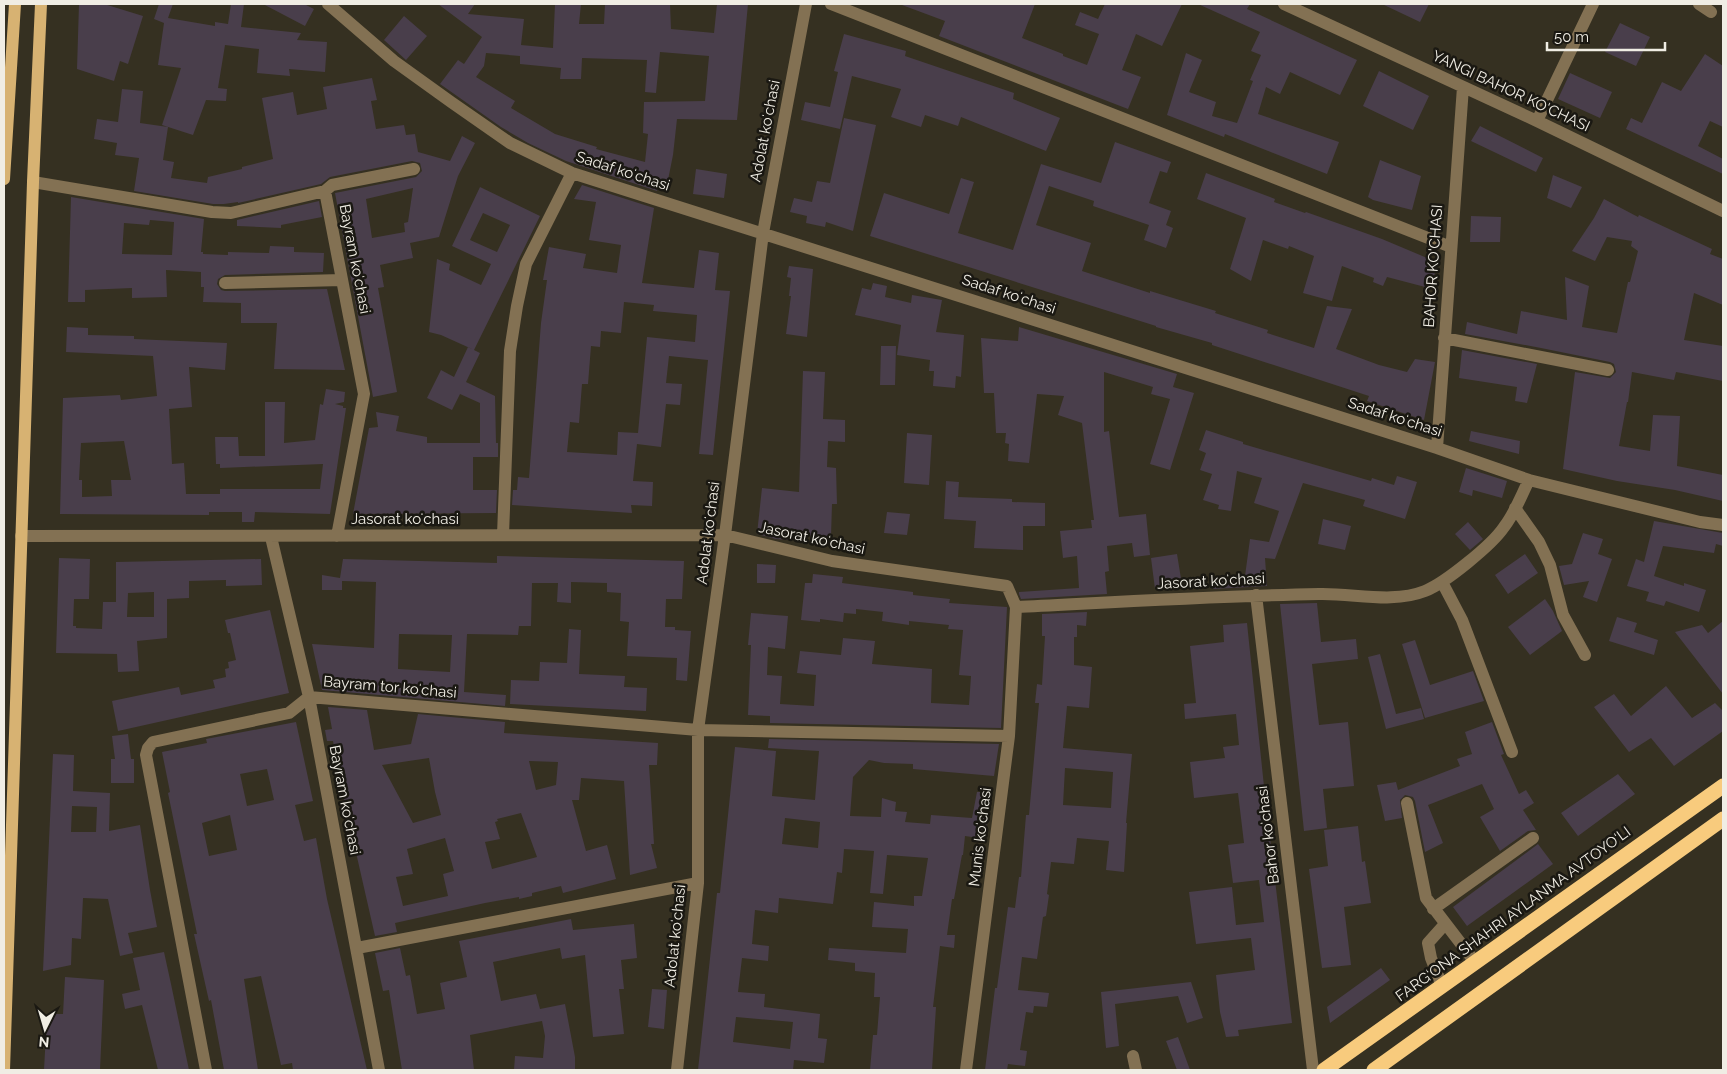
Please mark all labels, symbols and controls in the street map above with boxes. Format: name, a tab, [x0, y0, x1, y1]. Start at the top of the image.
scale bar	[1547, 20, 1664, 52]
text: 50 m	[1554, 28, 1589, 46]
street label: YANGI BAHOR KO'CHASI	[1429, 47, 1593, 135]
street label: Adolat koʻchasi	[746, 78, 784, 184]
street label: Sadaf koʻchasi	[574, 147, 672, 195]
street label: Bayram koʻchasi	[336, 203, 374, 315]
street label: BAHOR KO'CHASI	[1420, 204, 1446, 328]
street label: Sadaf koʻchasi	[960, 270, 1058, 318]
street label: Sadaf koʻchasi	[1346, 393, 1444, 441]
street label: Adolat koʻchasi	[693, 480, 723, 586]
street label: Jasorat koʻchasi	[351, 510, 459, 528]
street label: Jasorat koʻchasi	[757, 518, 867, 558]
street label: Jasorat koʻchasi	[1157, 569, 1265, 593]
street label: Bayram tor koʻchasi	[322, 672, 458, 702]
street label: Bayram koʻchasi	[326, 744, 364, 856]
street label: Bahor koʻchasi	[1253, 785, 1283, 885]
street label: Munis koʻchasi	[965, 786, 995, 888]
street label: FARG‘ONA SHAHRI AYLANMA AVTOYO‘LI	[1392, 823, 1634, 1005]
street label: Adolat koʻchasi	[661, 884, 689, 988]
north arrow	[20, 1004, 70, 1054]
text: N	[38, 1034, 50, 1050]

